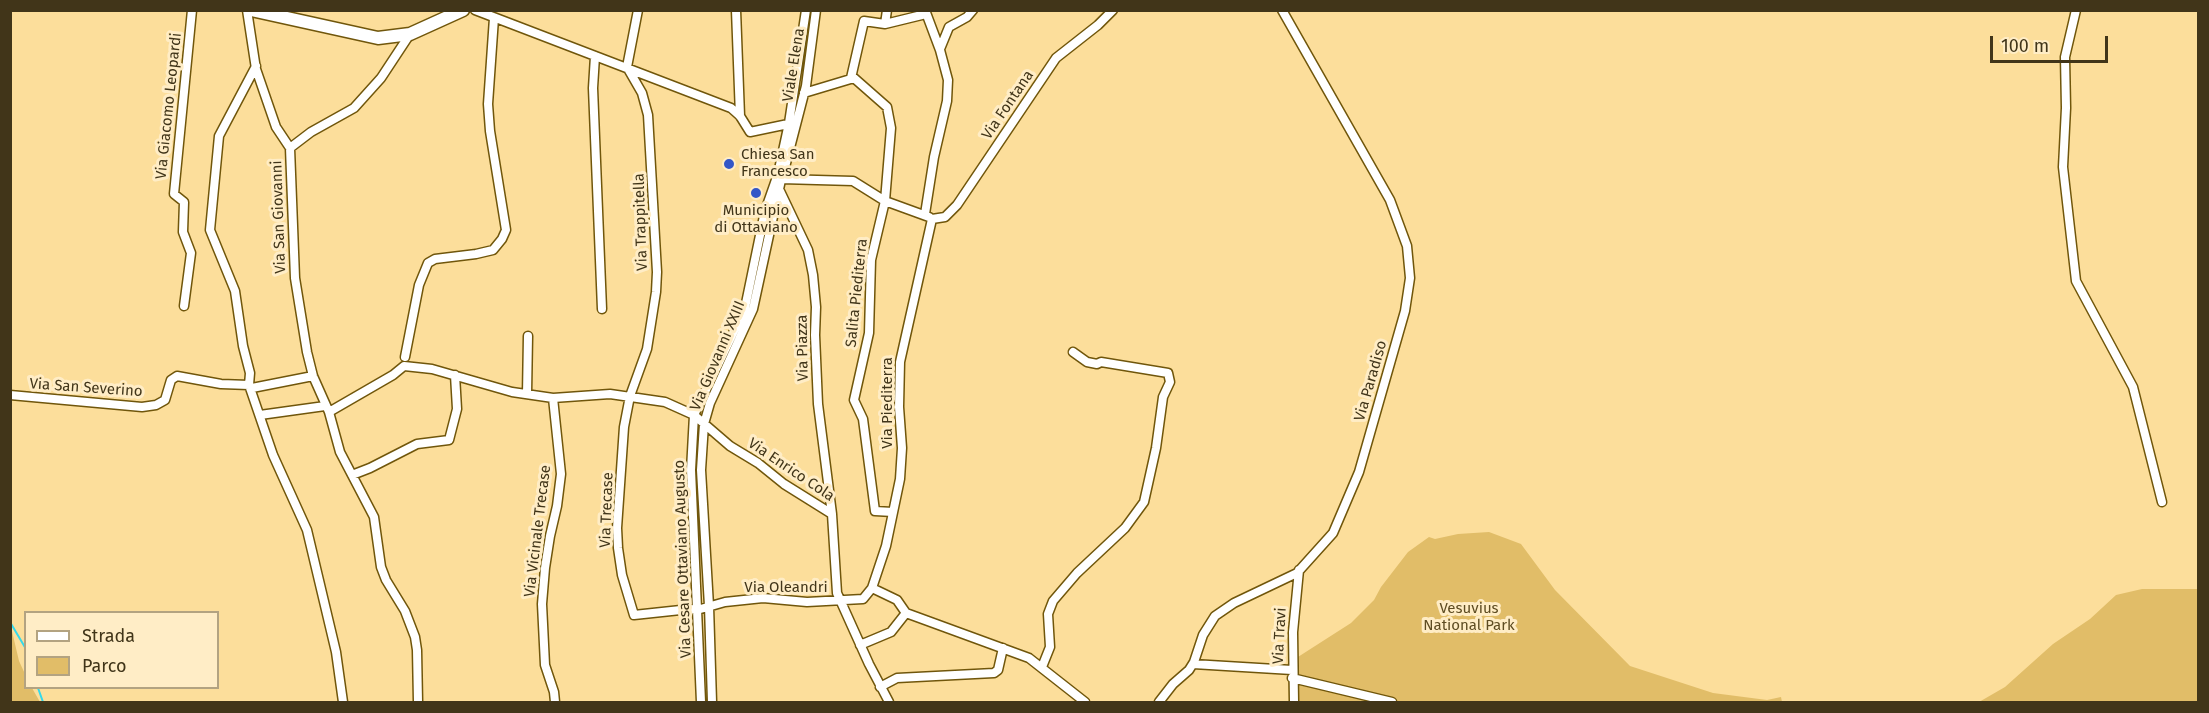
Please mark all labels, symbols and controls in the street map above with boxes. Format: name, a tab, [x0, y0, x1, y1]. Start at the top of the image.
scale bar	[1993, 24, 2112, 62]
street label: Viale Elena	[779, 27, 809, 103]
street label: Via Giacomo Leopardi	[152, 32, 186, 180]
text: 100 m	[2001, 35, 2049, 57]
street label: Via Fontana	[978, 67, 1038, 143]
place label: Chiesa San Francesco	[741, 146, 815, 181]
marker: Chiesa San Francesco	[722, 157, 736, 171]
street label: Via San Giovanni	[268, 160, 290, 274]
street label: Via Trappitella	[630, 173, 652, 271]
marker: Municipio di Ottaviano	[749, 186, 763, 200]
place label: Municipio di Ottaviano	[714, 202, 798, 237]
street label: Salita Piediterra	[842, 238, 872, 348]
street label: Via Giovanni XXIII	[687, 298, 749, 414]
street label: Via Piazza	[793, 314, 813, 382]
street label: Via Paradiso	[1351, 339, 1391, 423]
street label: Via Piediterra	[879, 357, 897, 449]
street label: Via San Severino	[29, 375, 143, 401]
street label: Via Enrico Cola	[744, 434, 838, 506]
street label: Via Cesare Ottaviano Augusto	[671, 460, 695, 658]
street label: Via Vicinale Trecase	[521, 464, 555, 598]
street label: Via Trecase	[597, 472, 617, 548]
street label: Via Oleandri	[744, 579, 828, 597]
park label: Vesuvius National Park	[1423, 600, 1515, 635]
street label: Via Travi	[1270, 607, 1290, 665]
legend	[24, 611, 219, 689]
text: Strada	[82, 625, 135, 647]
text: Parco	[82, 655, 126, 677]

